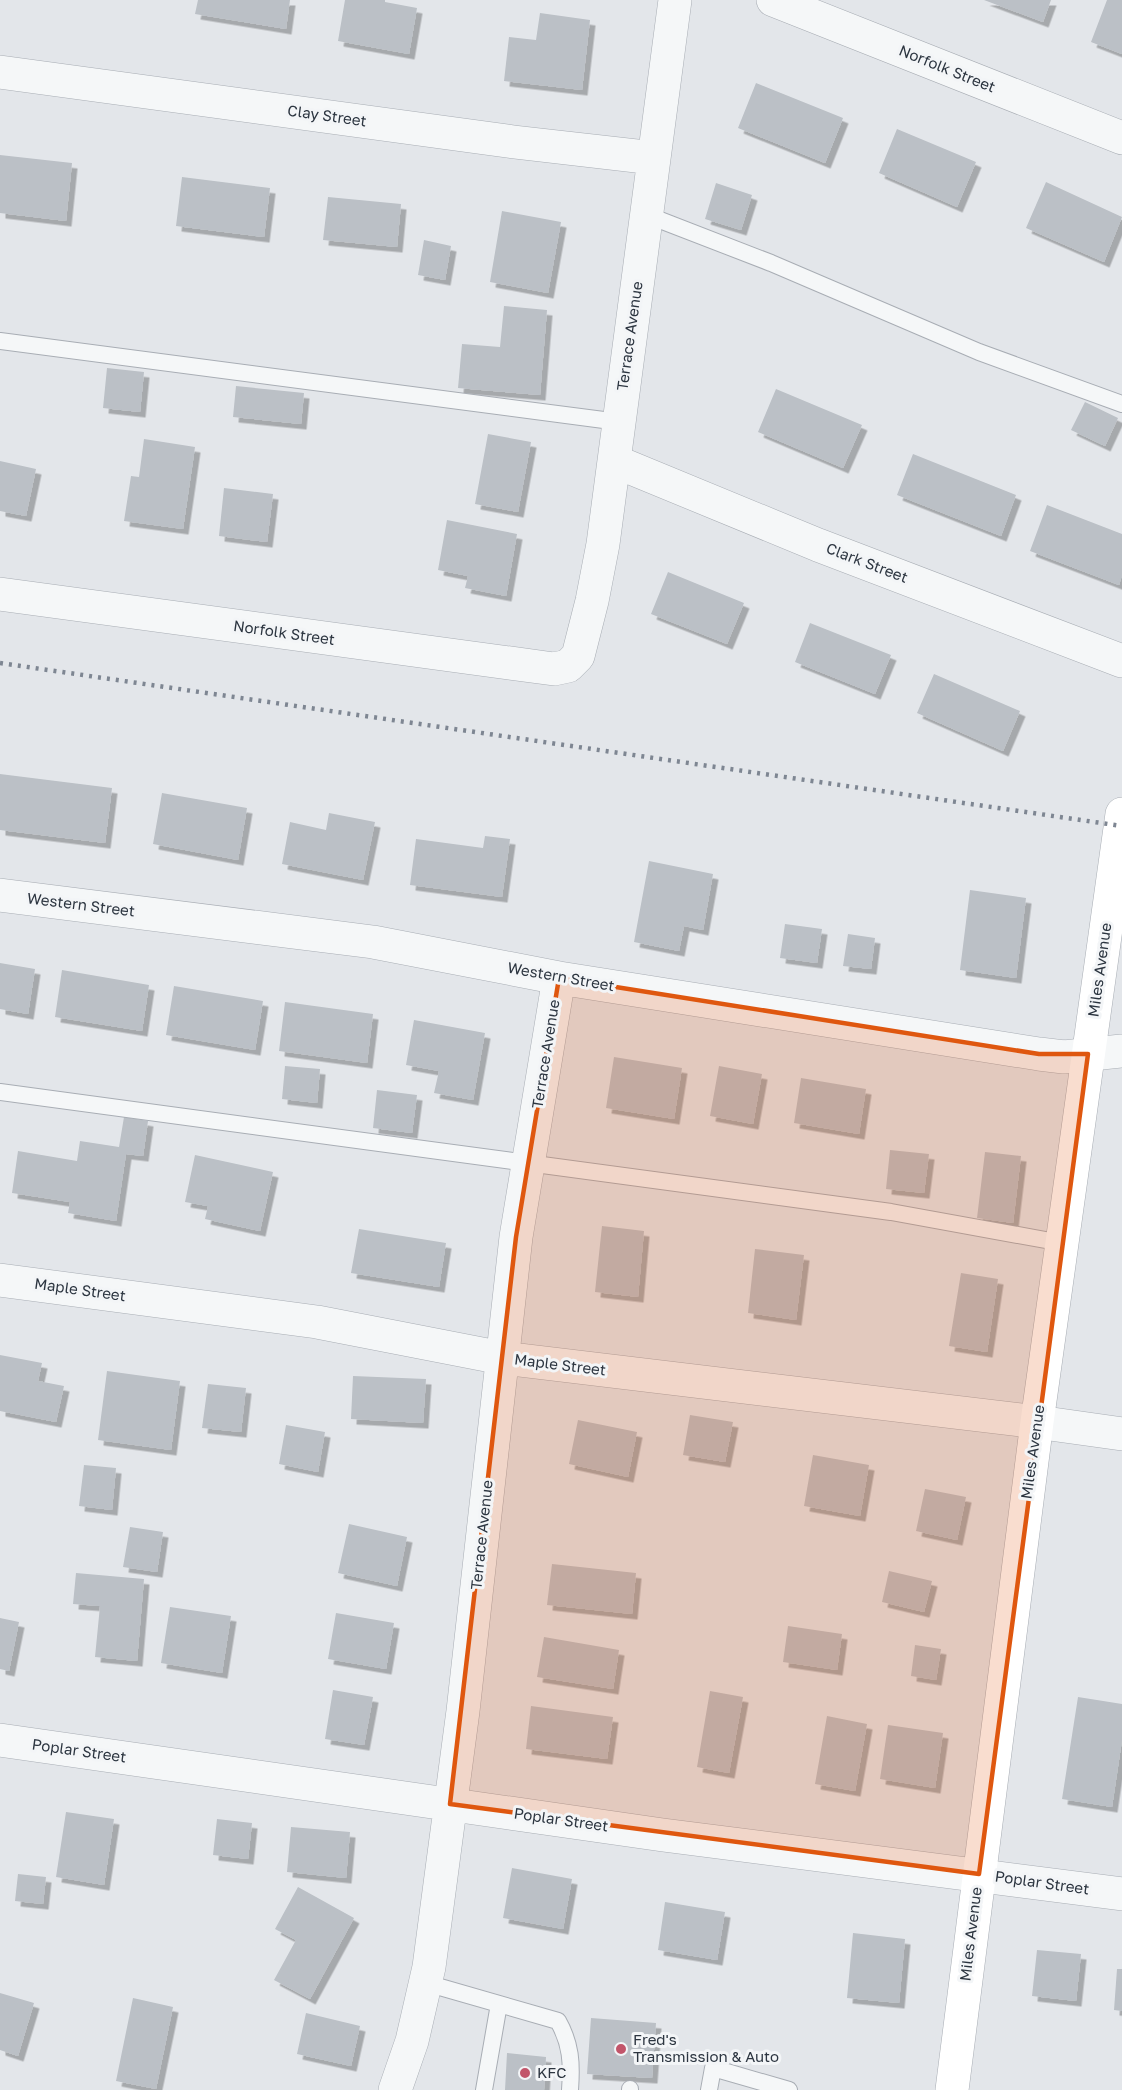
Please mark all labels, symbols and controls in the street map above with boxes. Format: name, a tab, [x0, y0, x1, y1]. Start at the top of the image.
street label: Norfolk Street	[897, 41, 998, 96]
street label: Clay Street	[286, 101, 368, 129]
street label: Terrace Avenue	[612, 280, 646, 392]
street label: Clark Street	[824, 538, 911, 586]
street label: Norfolk Street	[232, 616, 336, 648]
street label: Western Street	[26, 888, 136, 920]
street label: Miles Avenue	[1083, 921, 1115, 1018]
street label: Western Street	[506, 958, 616, 994]
street label: Terrace Avenue	[527, 998, 563, 1110]
street label: Maple Street	[33, 1274, 127, 1304]
street label: Maple Street	[513, 1349, 607, 1379]
street label: Miles Avenue	[1016, 1403, 1048, 1500]
street label: Terrace Avenue	[466, 1479, 496, 1591]
street label: Poplar Street	[31, 1734, 128, 1766]
street label: Poplar Street	[513, 1803, 610, 1835]
street label: Poplar Street	[994, 1866, 1091, 1898]
street label: Miles Avenue	[955, 1885, 985, 1982]
place label: Fred's Transmission & Auto	[633, 2030, 779, 2065]
marker: Fred's Transmission & Auto	[614, 2042, 628, 2056]
place label: KFC	[537, 2063, 566, 2081]
marker: KFC	[518, 2066, 532, 2080]

